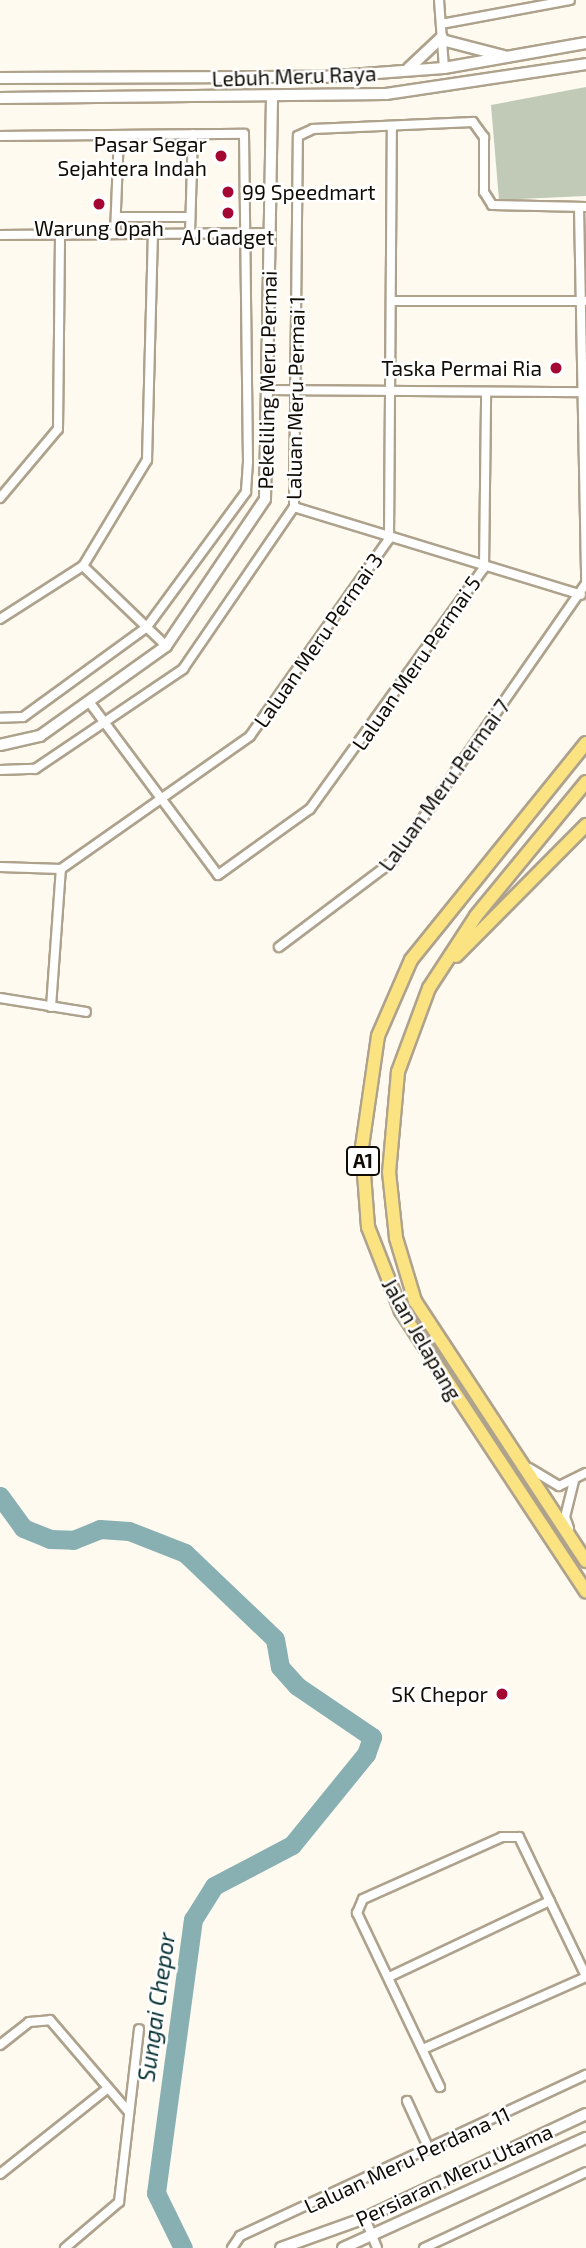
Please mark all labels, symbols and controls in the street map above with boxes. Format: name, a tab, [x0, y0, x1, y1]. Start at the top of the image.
street label: Lebuh Meru Raya	[211, 61, 377, 91]
place label: Pasar Segar Sejahtera Indah	[58, 131, 207, 181]
marker: Pasar Segar Sejahtera Indah	[213, 148, 229, 164]
place label: 99 Speedmart	[242, 179, 376, 205]
marker: 99 Speedmart	[220, 184, 236, 200]
marker: Warung Opah	[91, 196, 107, 212]
marker: AJ Gadget	[220, 205, 236, 221]
place label: Warung Opah	[34, 215, 164, 241]
place label: AJ Gadget	[182, 224, 274, 250]
street label: Pekeliling Meru Permai	[252, 271, 282, 489]
street label: Laluan Meru Permai 1	[281, 296, 309, 500]
place label: Taska Permai Ria	[381, 355, 542, 381]
marker: Taska Permai Ria	[548, 360, 564, 376]
street label: Laluan Meru Permai 3	[248, 548, 388, 732]
street label: Laluan Meru Permai 5	[346, 571, 486, 755]
street label: Laluan Meru Permai 7	[373, 694, 515, 876]
road number: A1	[346, 1146, 380, 1176]
street label: Jalan Jelapang	[377, 1273, 467, 1405]
place label: SK Chepor	[391, 1681, 488, 1707]
marker: SK Chepor	[494, 1686, 510, 1702]
water label: Sungai Chepor	[132, 1931, 180, 2083]
street label: Laluan Meru Perdana 11	[300, 2101, 514, 2219]
street label: Persiaran Meru Utama	[352, 2118, 556, 2232]

